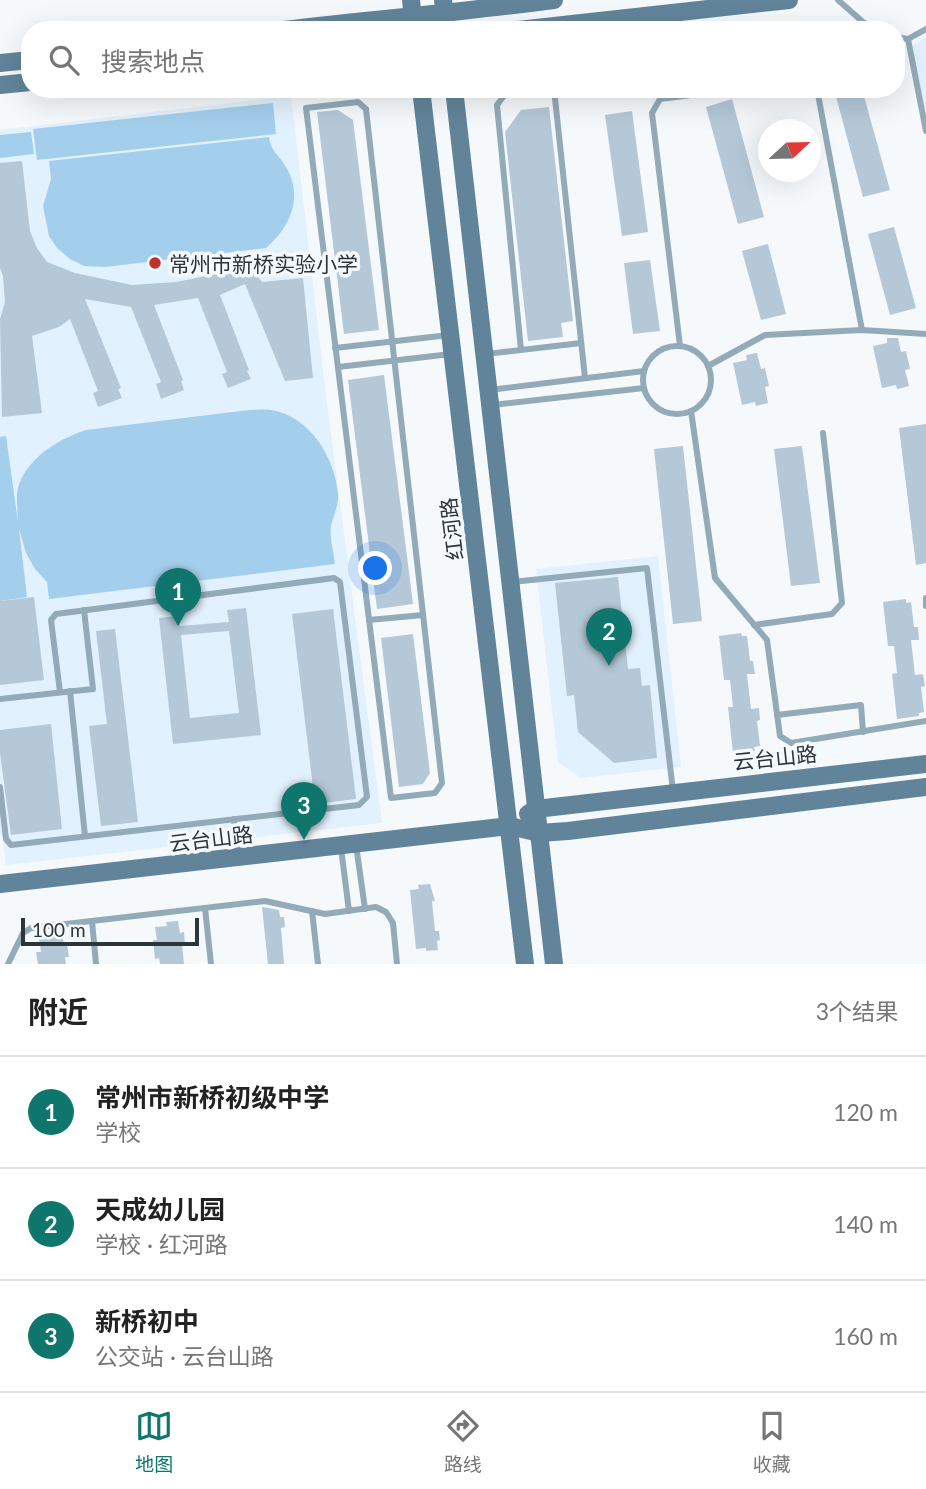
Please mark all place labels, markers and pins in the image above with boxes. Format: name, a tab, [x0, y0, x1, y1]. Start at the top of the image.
place label: 常州市新桥实验小学	[169, 251, 358, 276]
marker: 常州市新桥实验小学	[147, 255, 163, 271]
pin: 1	[155, 568, 201, 626]
pin: 2	[586, 608, 632, 666]
pin: 3	[281, 782, 327, 840]

